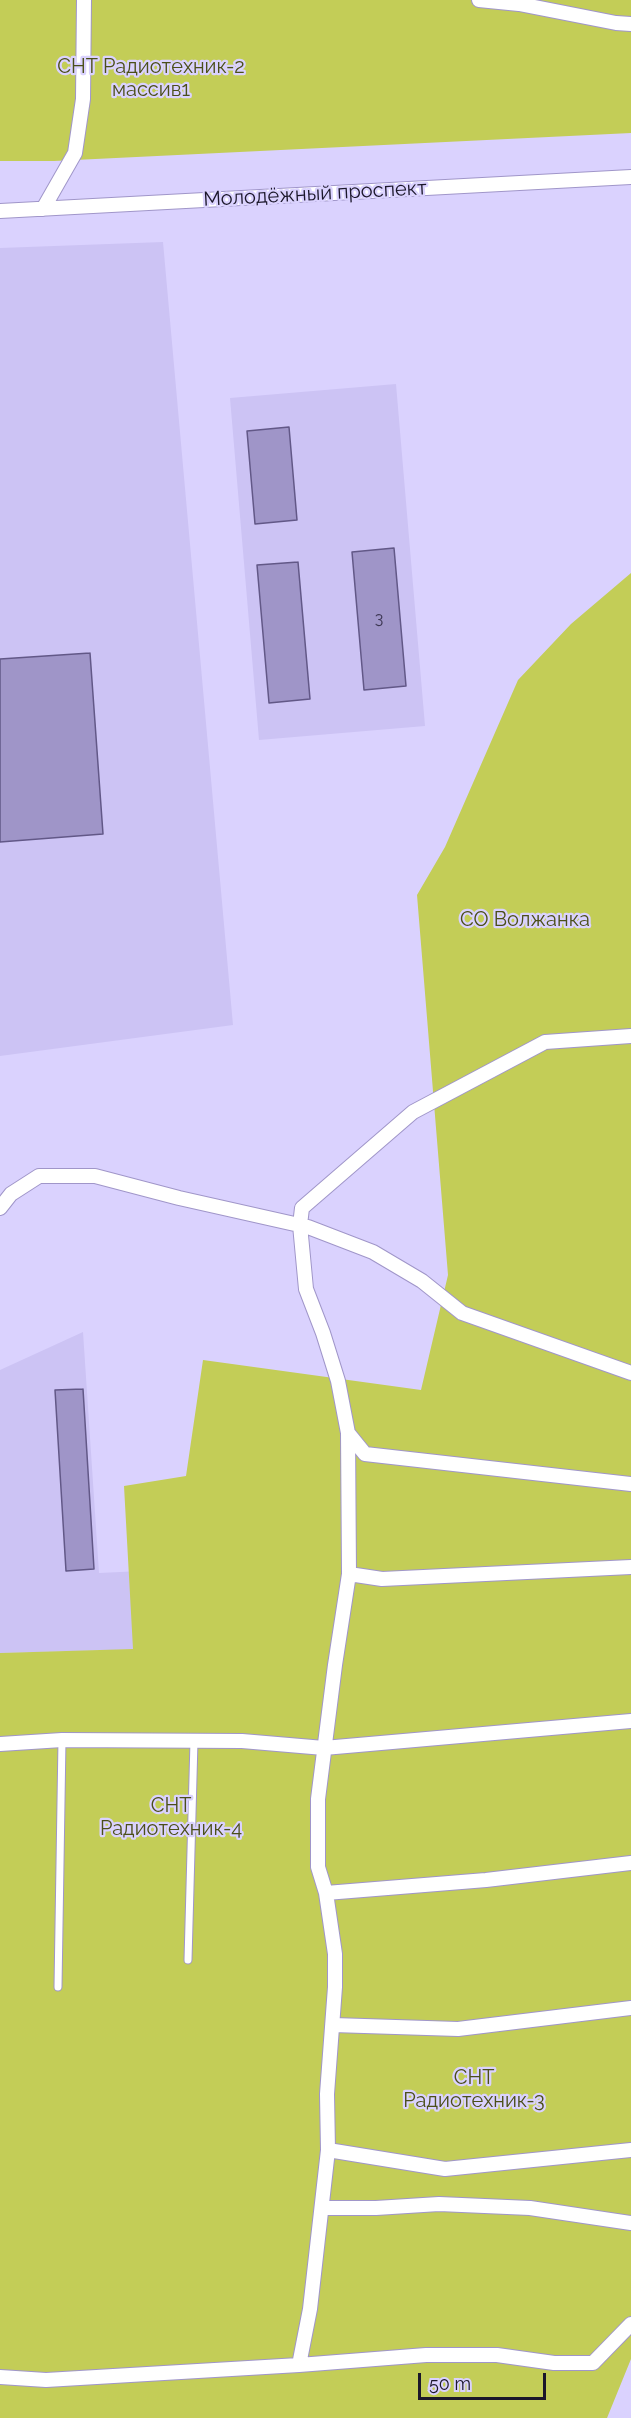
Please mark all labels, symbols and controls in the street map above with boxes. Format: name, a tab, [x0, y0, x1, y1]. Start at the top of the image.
park label: СНТ Радиотехник-2 массив1	[57, 55, 245, 102]
street label: Молодёжный проспект	[203, 176, 427, 212]
house number: 3	[375, 609, 383, 629]
park label: СО Волжанка	[460, 908, 590, 932]
park label: СНТ Радиотехник-4	[100, 1794, 242, 1841]
park label: СНТ Радиотехник-3	[403, 2066, 545, 2113]
scale bar	[421, 2361, 548, 2399]
text: 50 m	[429, 2373, 471, 2394]

